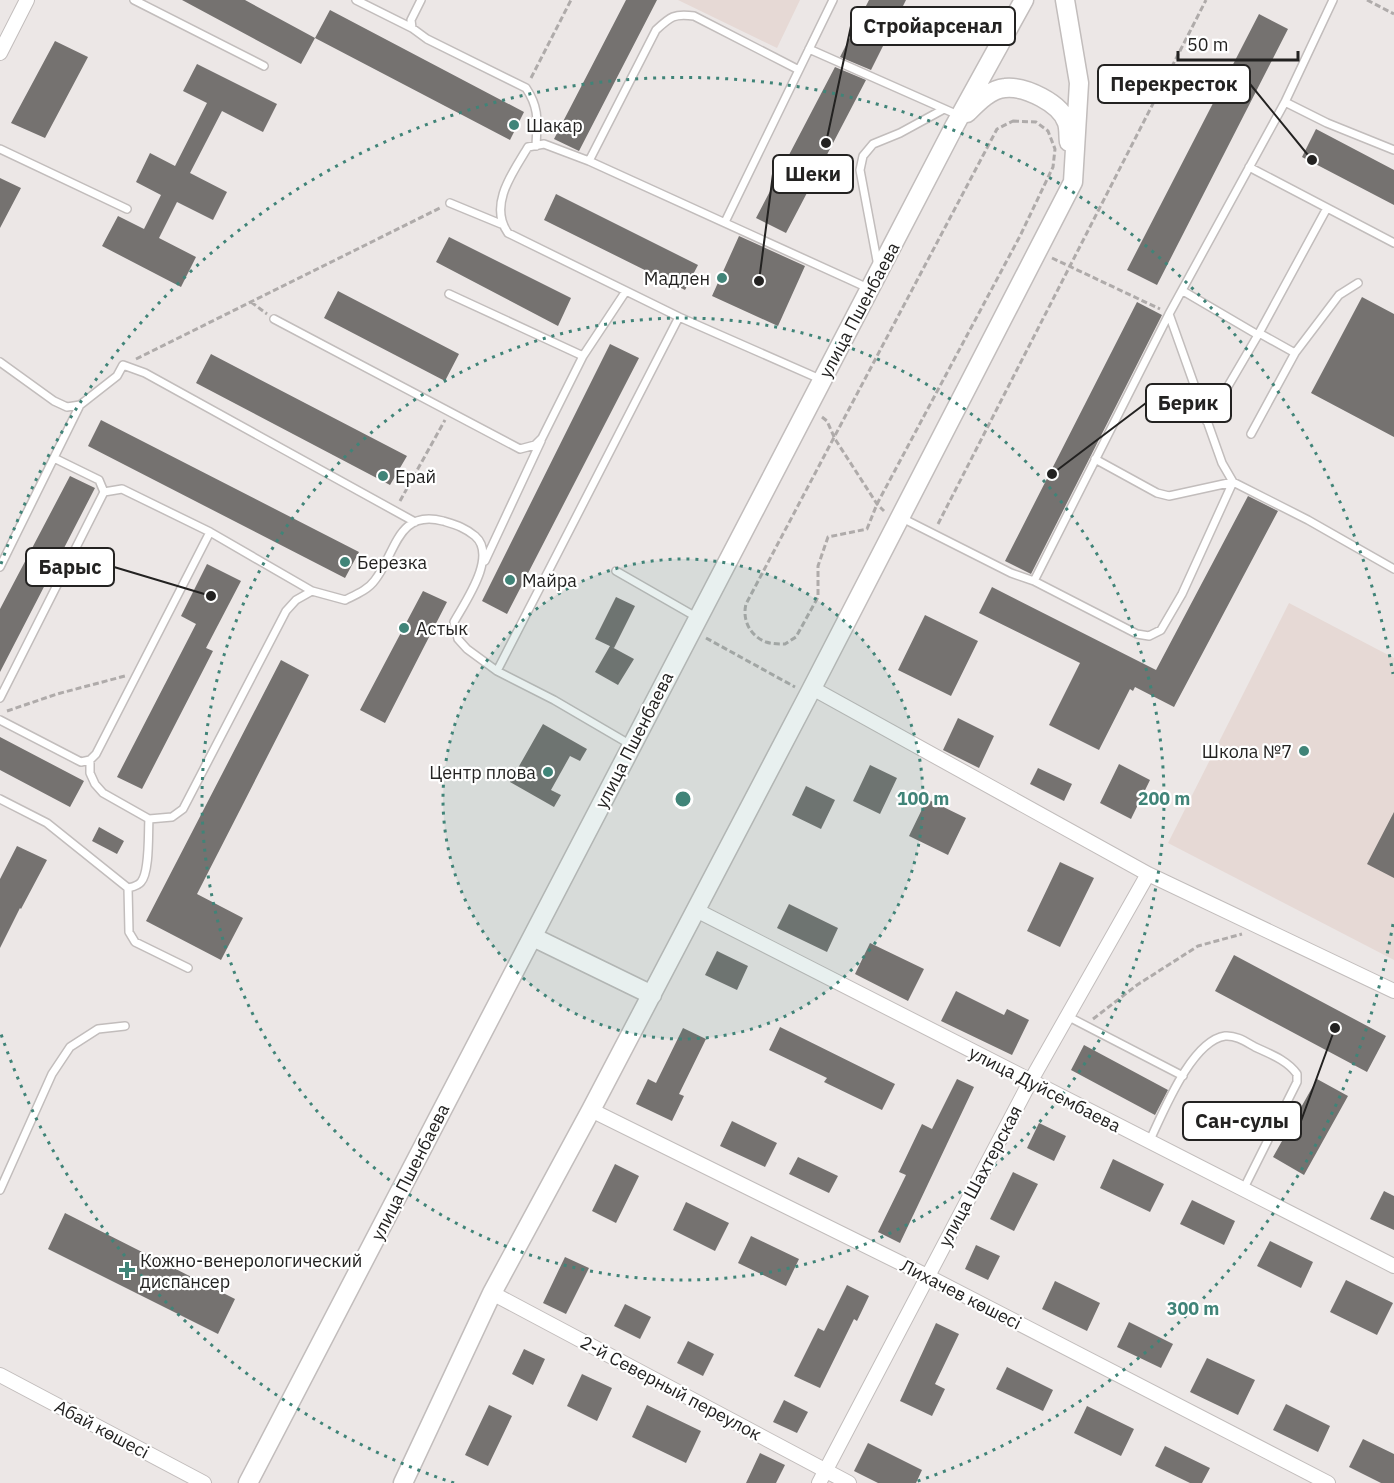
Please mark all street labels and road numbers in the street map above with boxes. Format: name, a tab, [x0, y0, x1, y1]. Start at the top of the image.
street label: улица Пшенбаева	[813, 238, 905, 382]
street label: улица Пшенбаева	[590, 667, 679, 812]
street label: улица Дуйсембаева	[965, 1041, 1125, 1137]
street label: улица Пшенбаева	[366, 1099, 455, 1244]
street label: улица Шахтерская	[933, 1101, 1027, 1251]
street label: Лихачев көшесі	[897, 1254, 1025, 1334]
street label: 2-й Северный переулок	[576, 1330, 766, 1446]
street label: Абай көшесі	[51, 1395, 153, 1463]

